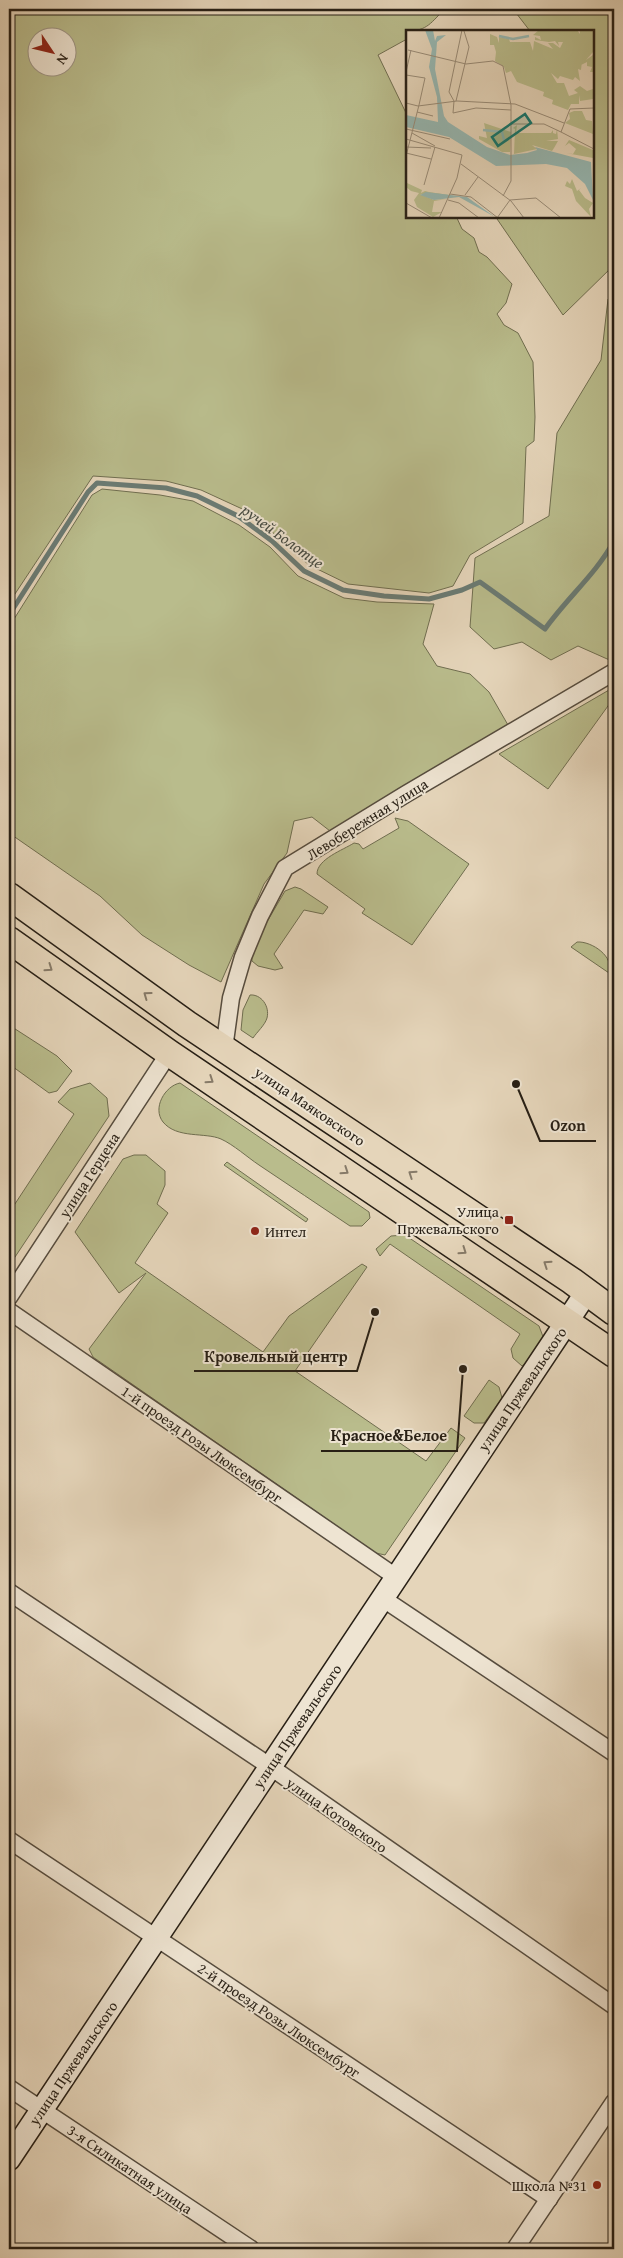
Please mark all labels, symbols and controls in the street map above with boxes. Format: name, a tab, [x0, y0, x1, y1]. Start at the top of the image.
north arrow	[28, 28, 78, 78]
inset map	[406, 30, 593, 218]
text: N	[51, 50, 74, 70]
water label: ручей Болотце	[236, 497, 330, 575]
street label: Левобережная улица	[302, 773, 432, 865]
one-way arrow	[43, 962, 52, 971]
one-way arrow	[143, 992, 153, 1001]
street label: улица Маяковского	[250, 1061, 370, 1151]
one-way arrow	[204, 1074, 214, 1083]
callout: Ozon	[540, 1110, 596, 1141]
text: Ozon	[550, 1113, 586, 1137]
street label: улица Герцена	[53, 1128, 125, 1222]
one-way arrow	[339, 1165, 349, 1174]
one-way arrow	[408, 1171, 417, 1180]
place label: Улица Пржевальского	[397, 1201, 500, 1239]
marker: Улица Пржевальского	[503, 1214, 515, 1226]
place label: Интел	[265, 1221, 306, 1242]
marker: Интел	[249, 1225, 261, 1237]
one-way arrow	[457, 1245, 467, 1254]
one-way arrow	[543, 1261, 552, 1270]
street label: улица Пржевальского	[472, 1323, 572, 1456]
callout: Кровельный центр	[194, 1340, 357, 1371]
text: Кровельный центр	[204, 1344, 348, 1368]
street label: 1-й проезд Розы Люксембург	[117, 1380, 287, 1508]
callout: Красное&Белое	[321, 1420, 457, 1451]
text: Красное&Белое	[331, 1423, 447, 1447]
street label: улица Пржевальского	[247, 1660, 347, 1793]
street label: улица Котовского	[281, 1772, 392, 1858]
street label: 2-й проезд Розы Люксембург	[193, 1958, 365, 2083]
street label: улица Пржевальского	[23, 1997, 123, 2130]
street label: 3-я Силикатная улица	[63, 2119, 198, 2219]
place label: Школа №31	[512, 2175, 587, 2196]
marker: Школа №31	[591, 2179, 603, 2191]

